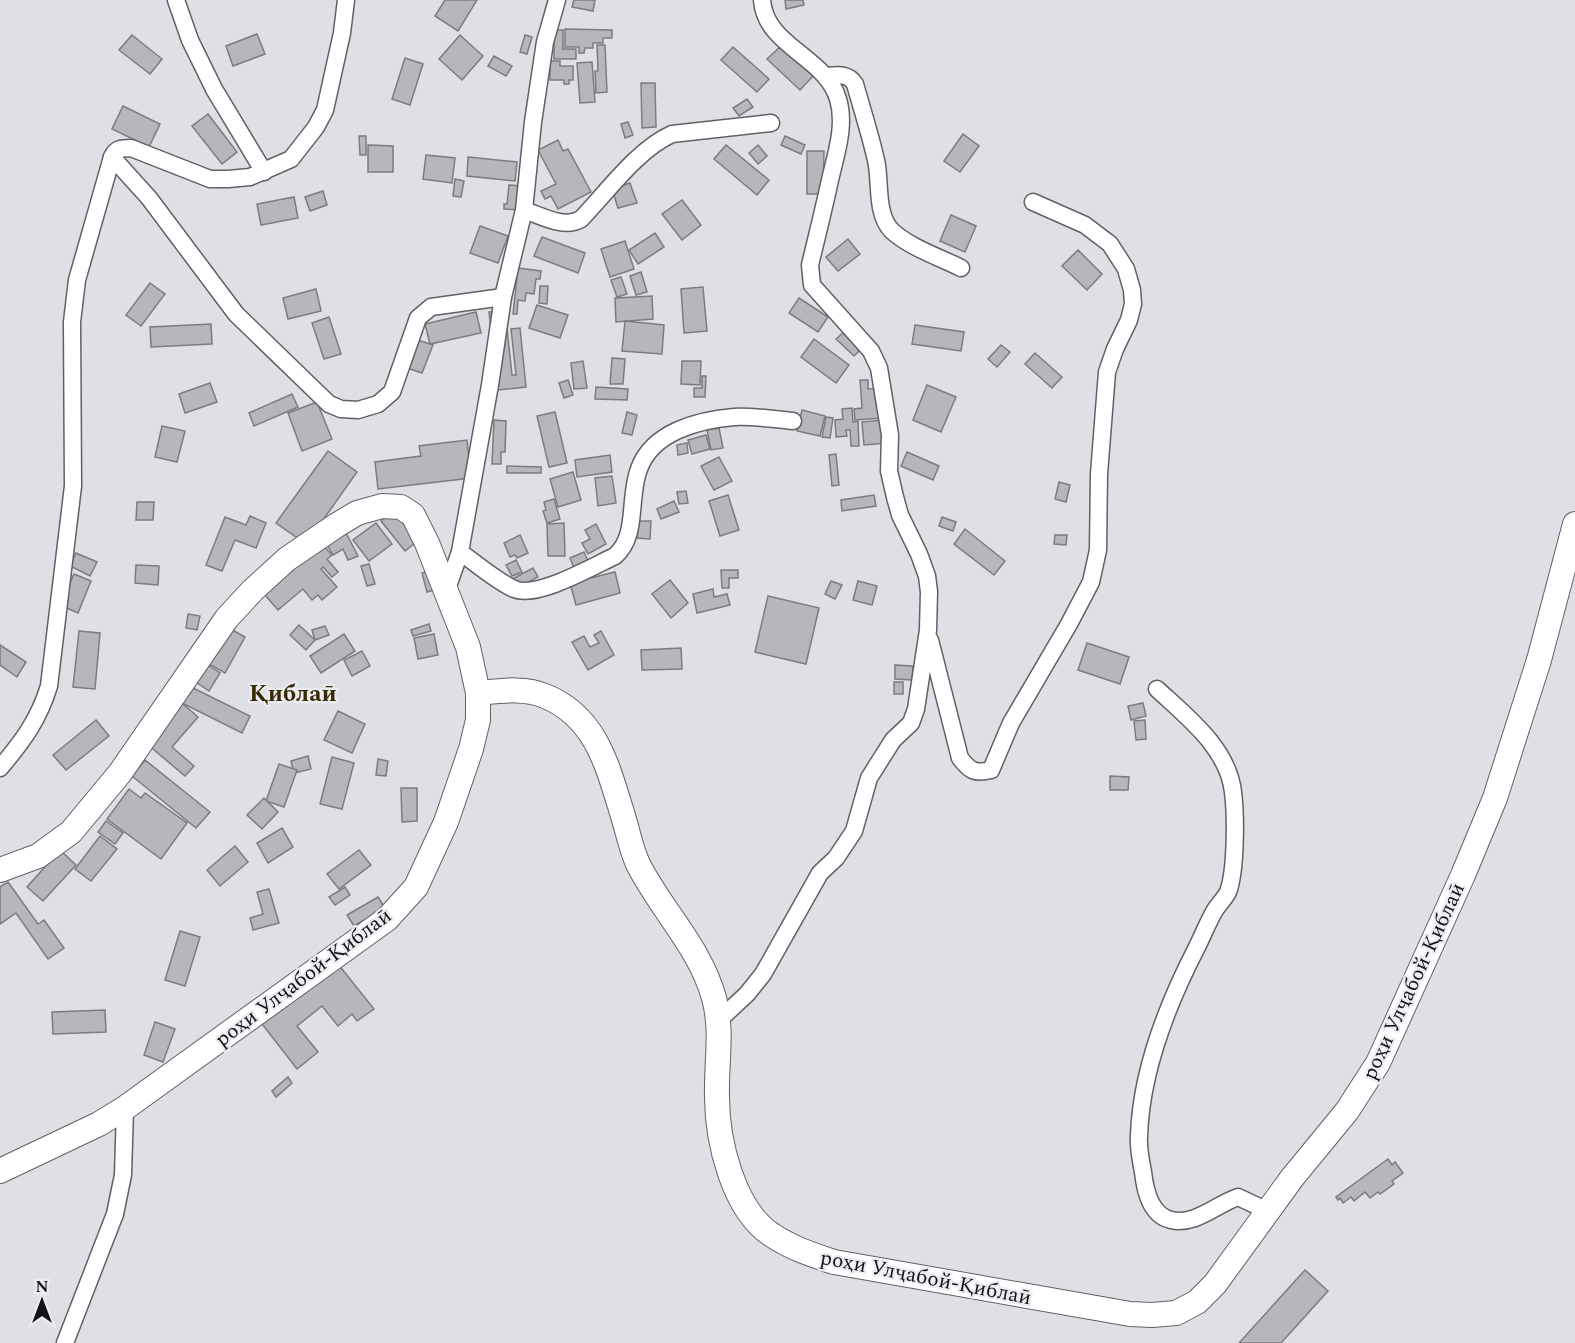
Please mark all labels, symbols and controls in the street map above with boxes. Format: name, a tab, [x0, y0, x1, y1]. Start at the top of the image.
district label: Қиблаӣ	[249, 676, 337, 712]
street label: роҳи Улҷабой-Қиблаӣ	[1354, 877, 1474, 1085]
street label: роҳи Улҷабой-Қиблаӣ	[208, 900, 399, 1055]
street label: роҳи Улҷабой-Қиблаӣ	[817, 1242, 1034, 1314]
north arrow	[12, 1271, 72, 1331]
text: N	[35, 1275, 49, 1299]

